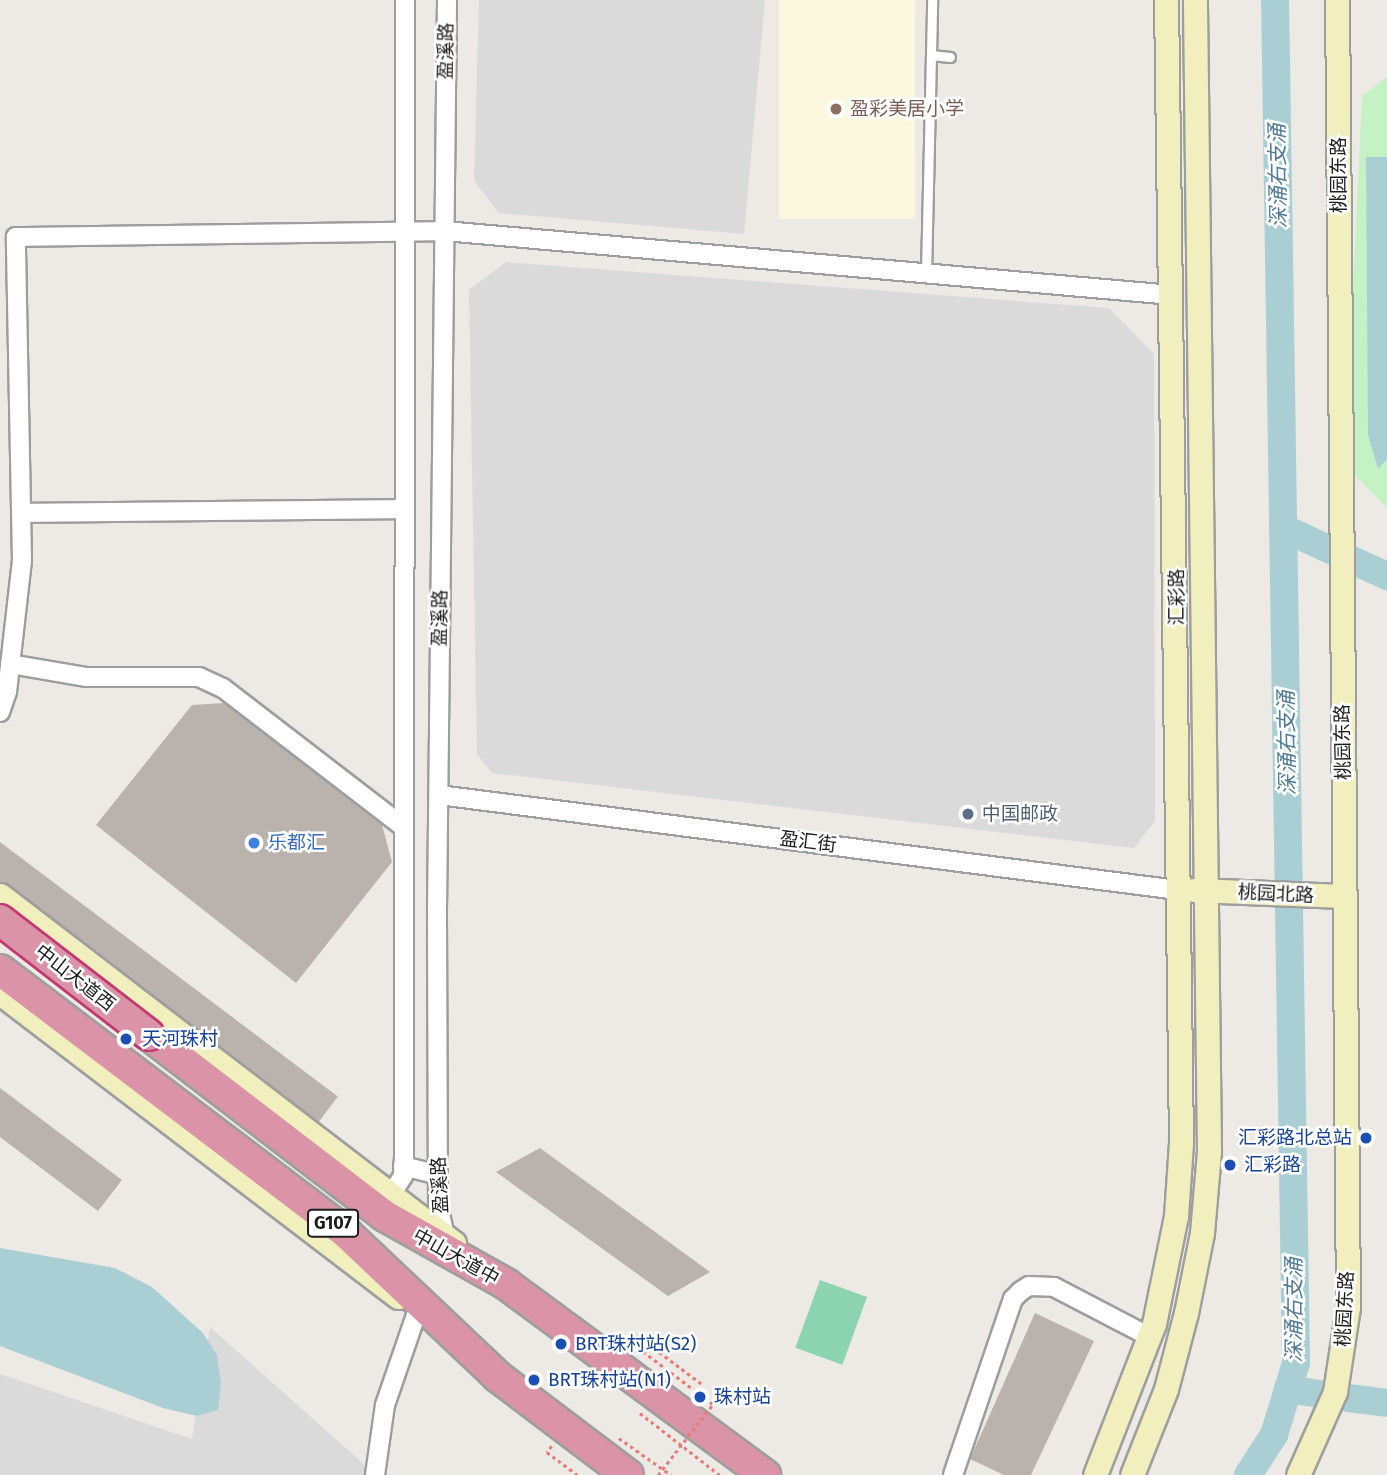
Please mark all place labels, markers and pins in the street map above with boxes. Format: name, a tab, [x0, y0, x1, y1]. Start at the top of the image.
place label: 盈彩美居小学	[850, 98, 964, 120]
marker: 盈彩美居小学	[828, 101, 844, 117]
place label: 中国邮政	[982, 803, 1058, 825]
marker: 中国邮政	[960, 806, 976, 822]
place label: 乐都汇	[268, 832, 325, 854]
marker: 乐都汇	[246, 835, 262, 851]
place label: 天河珠村	[142, 1028, 218, 1050]
marker: 天河珠村	[116, 1029, 136, 1049]
place label: 汇彩路北总站	[1238, 1127, 1352, 1149]
marker: 汇彩路北总站	[1358, 1130, 1374, 1146]
place label: 汇彩路	[1244, 1154, 1301, 1176]
marker: 汇彩路	[1222, 1157, 1238, 1173]
place label: BRT珠村站(S2)	[575, 1333, 696, 1355]
marker: BRT珠村站(S2)	[553, 1336, 569, 1352]
place label: BRT珠村站(N1)	[548, 1369, 671, 1391]
marker: BRT珠村站(N1)	[526, 1372, 542, 1388]
place label: 珠村站	[714, 1386, 771, 1408]
marker: 珠村站	[692, 1389, 708, 1405]

